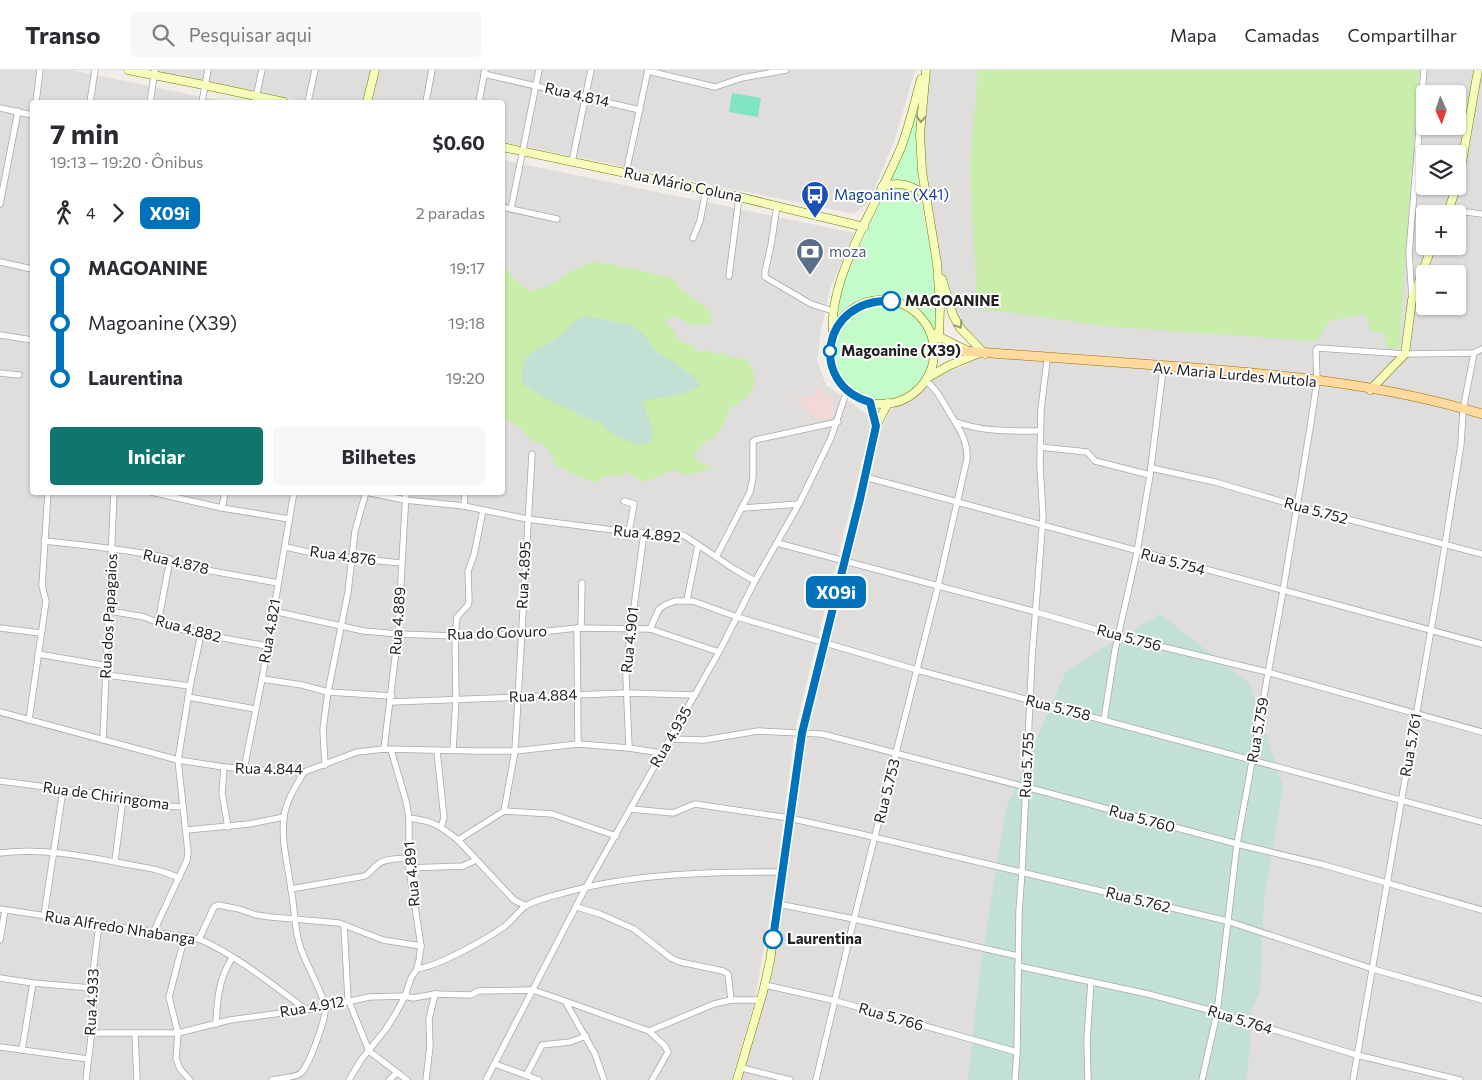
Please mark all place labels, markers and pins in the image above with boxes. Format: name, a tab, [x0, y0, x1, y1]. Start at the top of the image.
bus stop icon: Magoanine (X41)	[800, 180, 830, 219]
place label: Magoanine (X41)	[834, 185, 949, 203]
bank icon: moza	[795, 237, 825, 276]
place label: moza	[829, 242, 866, 260]
marker: MAGOANINE	[881, 291, 901, 311]
place label: MAGOANINE	[905, 291, 999, 309]
place label: Magoanine (X39)	[841, 341, 961, 359]
marker: Magoanine (X39)	[823, 344, 837, 358]
marker: Laurentina	[763, 929, 783, 949]
place label: Laurentina	[787, 929, 862, 947]

